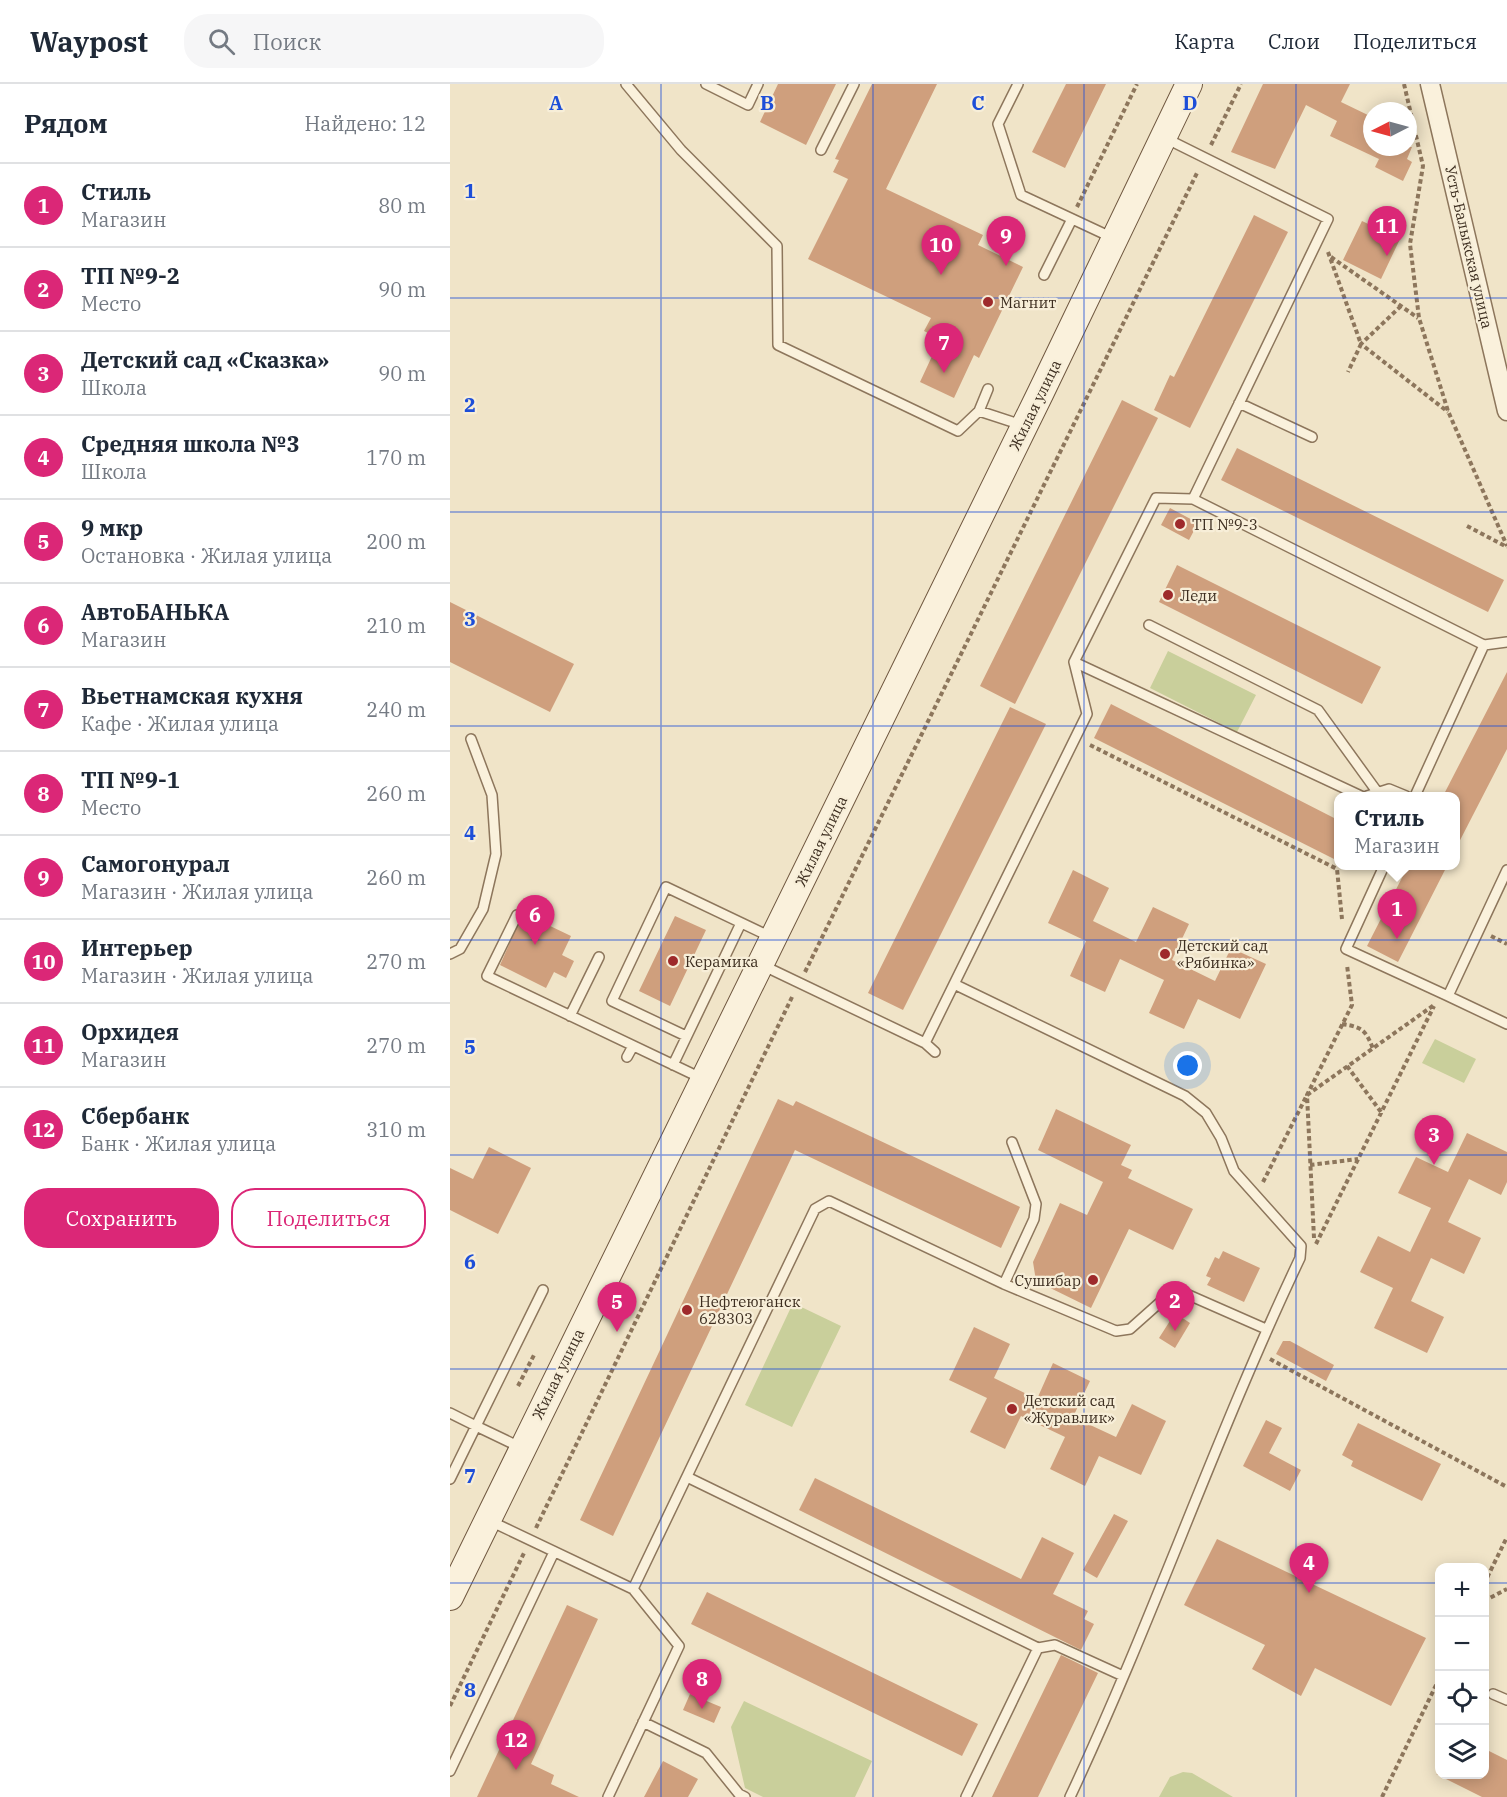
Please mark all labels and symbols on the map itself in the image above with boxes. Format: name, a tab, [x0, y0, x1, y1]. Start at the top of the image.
text: A	[549, 89, 563, 116]
text: B	[760, 89, 774, 116]
text: C	[971, 89, 985, 116]
text: D	[1182, 89, 1198, 116]
north arrow	[1363, 102, 1417, 156]
street label: Усть-Балыкская улица	[1441, 164, 1497, 330]
text: 1	[464, 177, 476, 204]
pin: 11	[1368, 206, 1406, 256]
pin: 9	[986, 216, 1026, 266]
pin: 10	[922, 226, 960, 275]
place label: Магнит	[1000, 293, 1056, 312]
marker: Магнит	[981, 295, 995, 309]
pin: 7	[924, 324, 964, 373]
street label: Жилая улица	[1005, 357, 1065, 453]
text: 2	[464, 391, 476, 418]
place label: ТП №9-3	[1192, 515, 1258, 534]
marker: ТП №9-3	[1173, 517, 1187, 531]
place label: Леди	[1180, 586, 1217, 605]
marker: Леди	[1161, 588, 1175, 602]
text: 3	[464, 605, 476, 632]
street label: Жилая улица	[791, 793, 851, 889]
text: 4	[464, 819, 476, 846]
pin: 1	[1378, 890, 1416, 939]
pin: 6	[516, 896, 554, 945]
place label: Детский сад «Рябинка»	[1177, 936, 1268, 972]
marker: Детский сад «Рябинка»	[1158, 947, 1172, 961]
place label: Керамика	[685, 952, 759, 971]
marker: Керамика	[666, 954, 680, 968]
text: 5	[464, 1033, 476, 1060]
your location	[1173, 1051, 1202, 1080]
pin: 3	[1414, 1116, 1454, 1165]
text: 6	[464, 1248, 476, 1275]
place label: Сушибар	[1015, 1271, 1081, 1290]
marker: Сушибар	[1086, 1273, 1100, 1287]
pin: 5	[598, 1282, 636, 1332]
pin: 2	[1156, 1282, 1194, 1331]
place label: Нефтеюганск 628303	[699, 1292, 801, 1328]
marker: Нефтеюганск 628303	[680, 1303, 694, 1317]
street label: Жилая улица	[528, 1326, 588, 1422]
place label: Детский сад «Журавлик»	[1024, 1391, 1115, 1427]
marker: Детский сад «Журавлик»	[1005, 1402, 1019, 1416]
text: 7	[464, 1462, 476, 1489]
pin: 4	[1290, 1544, 1328, 1593]
pin: 8	[682, 1660, 722, 1709]
text: 8	[464, 1676, 476, 1703]
pin: 12	[496, 1720, 536, 1770]

